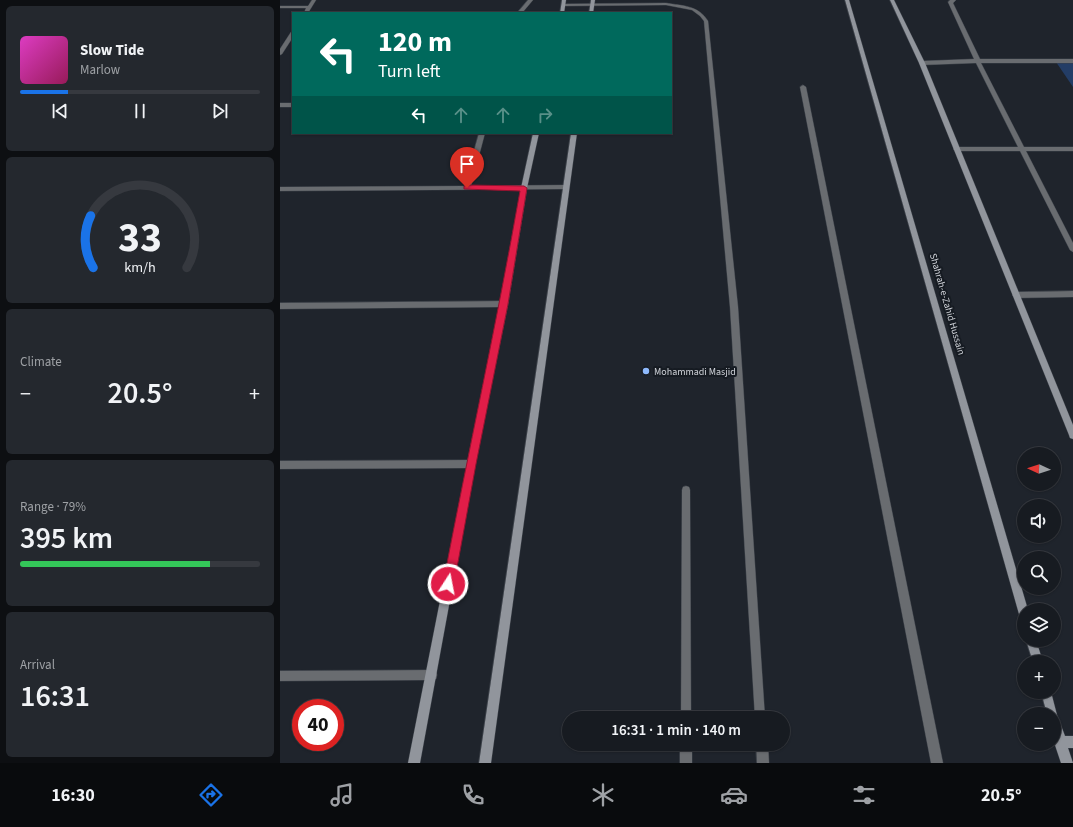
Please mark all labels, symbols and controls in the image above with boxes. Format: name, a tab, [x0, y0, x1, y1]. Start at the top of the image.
text: 120 m	[378, 22, 452, 62]
icon: left	[312, 28, 364, 80]
text: Slow Tide	[80, 40, 144, 61]
text: Turn left	[378, 59, 440, 84]
text: Marlow	[80, 61, 120, 79]
icon: previous	[49, 100, 71, 122]
icon: pause	[129, 100, 151, 122]
icon: next	[209, 100, 231, 122]
icon: left	[408, 104, 430, 126]
icon: ahead	[450, 104, 472, 126]
icon: ahead	[492, 104, 514, 126]
icon: right	[534, 104, 556, 126]
pin	[450, 147, 484, 188]
icon: arrive	[456, 153, 478, 175]
text: 33	[118, 208, 162, 268]
street label: Shahrah-e-Zahid Hussain	[926, 252, 968, 357]
text: km/h	[124, 257, 156, 278]
text: Climate	[20, 353, 62, 371]
place label: Mohammadi Masjid	[654, 365, 736, 379]
marker: Mohammadi Masjid	[641, 366, 651, 376]
text: 20.5°	[108, 372, 172, 415]
text: −	[20, 378, 31, 410]
text: +	[249, 378, 260, 410]
north arrow	[1017, 447, 1061, 491]
map controls	[1017, 447, 1061, 751]
text: Range · 79%	[20, 498, 86, 516]
button: sound	[1017, 499, 1061, 543]
text: 395 km	[20, 517, 113, 560]
button: search	[1017, 551, 1061, 595]
position arrow	[427, 563, 469, 605]
button: layers	[1017, 603, 1061, 647]
button: +	[1017, 655, 1061, 699]
text: Arrival	[20, 656, 55, 674]
text: 16:31	[20, 675, 90, 718]
speed limit sign: 40	[292, 699, 344, 751]
button: −	[1017, 707, 1061, 751]
text: 16:31 · 1 min · 140 m	[611, 720, 741, 741]
icon: directions	[197, 781, 225, 809]
icon: music	[328, 781, 356, 809]
icon: phone	[459, 781, 487, 809]
icon: climate	[589, 781, 617, 809]
icon: car	[720, 781, 748, 809]
icon: filters	[850, 781, 878, 809]
text: 16:30	[51, 783, 95, 808]
text: 20.5°	[981, 783, 1022, 808]

